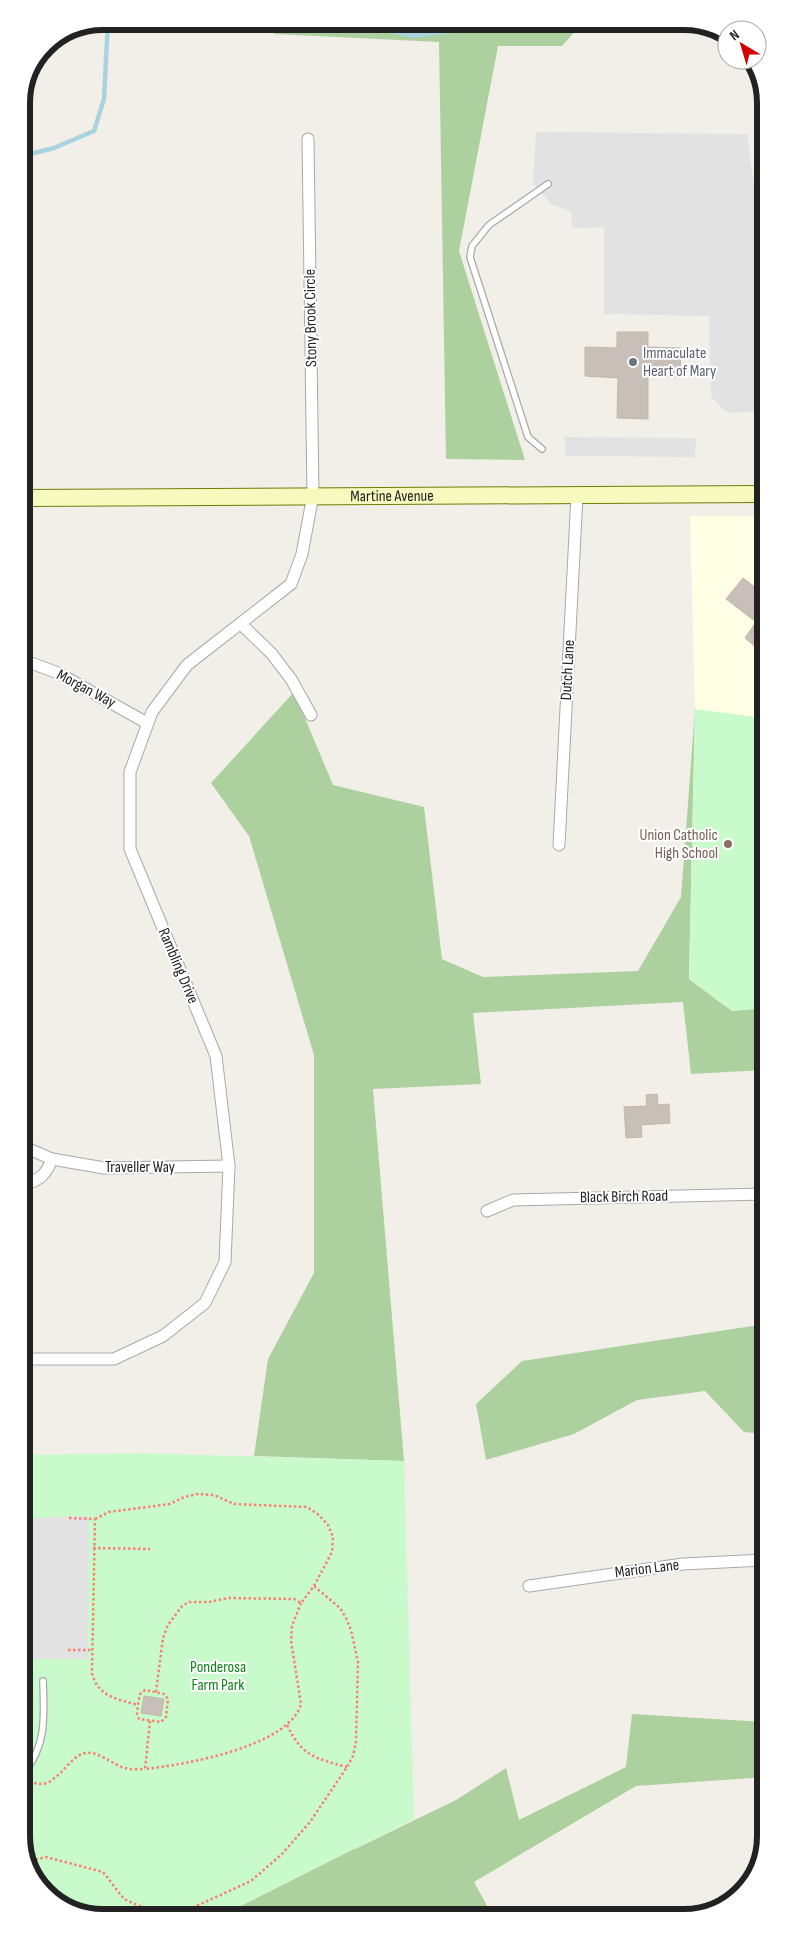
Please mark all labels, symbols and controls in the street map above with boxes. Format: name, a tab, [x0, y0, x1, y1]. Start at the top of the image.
north arrow	[717, 20, 767, 70]
text: N	[726, 26, 742, 44]
street label: Stony Brook Circle	[301, 269, 321, 367]
place label: Immaculate Heart of Mary	[643, 344, 716, 381]
marker: Immaculate Heart of Mary	[627, 356, 639, 368]
street label: Martine Avenue	[350, 486, 434, 506]
street label: Dutch Lane	[557, 639, 579, 701]
street label: Morgan Way	[53, 666, 119, 712]
place label: Union Catholic High School	[640, 826, 718, 863]
marker: Union Catholic High School	[722, 838, 734, 850]
street label: Rambling Drive	[154, 925, 202, 1007]
street label: Traveller Way	[105, 1158, 175, 1177]
street label: Black Birch Road	[580, 1187, 668, 1207]
street label: Marion Lane	[614, 1556, 680, 1582]
park label: Ponderosa Farm Park	[190, 1658, 246, 1695]

